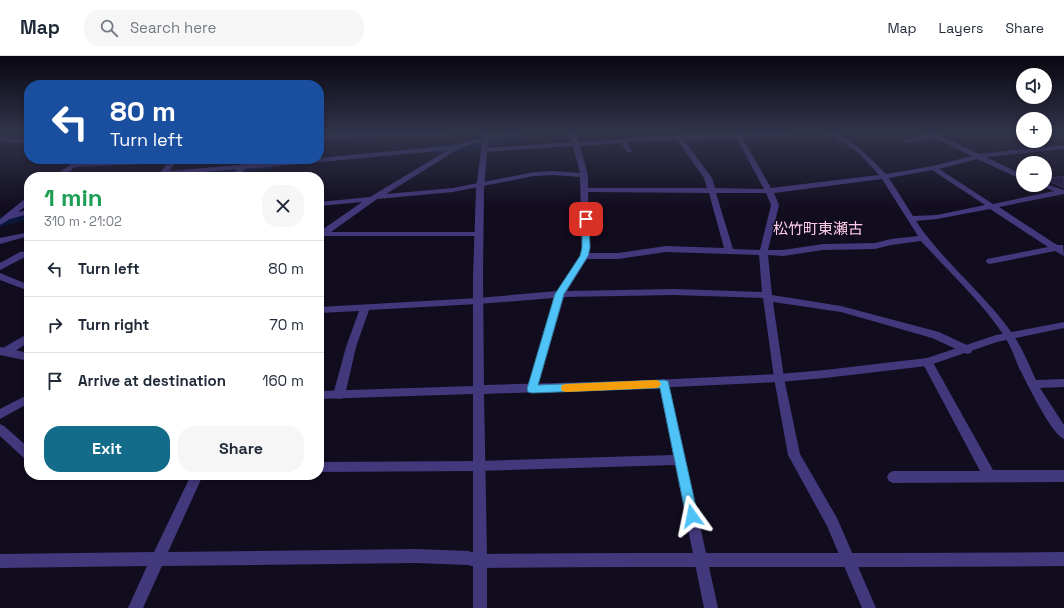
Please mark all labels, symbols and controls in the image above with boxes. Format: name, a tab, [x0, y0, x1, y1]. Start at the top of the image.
search box	[84, 10, 364, 46]
text: Map	[20, 15, 60, 40]
icon: search	[98, 17, 120, 39]
text: Search here	[130, 18, 216, 37]
text: Map	[887, 19, 917, 37]
text: Layers	[939, 19, 983, 37]
text: Share	[1005, 19, 1044, 37]
map controls	[1016, 68, 1052, 192]
button: sound	[1016, 68, 1052, 104]
text: 80 m	[110, 93, 176, 129]
icon: left	[44, 96, 96, 148]
button: +	[1016, 112, 1052, 148]
text: Turn left	[110, 128, 183, 151]
button: −	[1016, 156, 1052, 192]
text: 1 min	[44, 182, 103, 213]
button: close	[262, 185, 304, 227]
pin	[569, 202, 603, 236]
icon: arrive	[575, 208, 597, 230]
text: 310 m · 21:02	[44, 213, 122, 230]
district label: 松竹町東瀬古	[773, 219, 863, 238]
icon: left	[44, 258, 66, 280]
text: Turn left	[78, 259, 140, 278]
text: 80 m	[268, 259, 304, 278]
icon: right	[44, 314, 66, 336]
text: Turn right	[78, 315, 149, 334]
text: 70 m	[269, 315, 304, 334]
icon: arrive	[44, 370, 66, 392]
text: Arrive at destination	[78, 371, 226, 390]
text: 160 m	[262, 371, 304, 390]
button: Exit	[44, 426, 170, 472]
button: Share	[178, 426, 304, 472]
position arrow	[671, 495, 713, 537]

